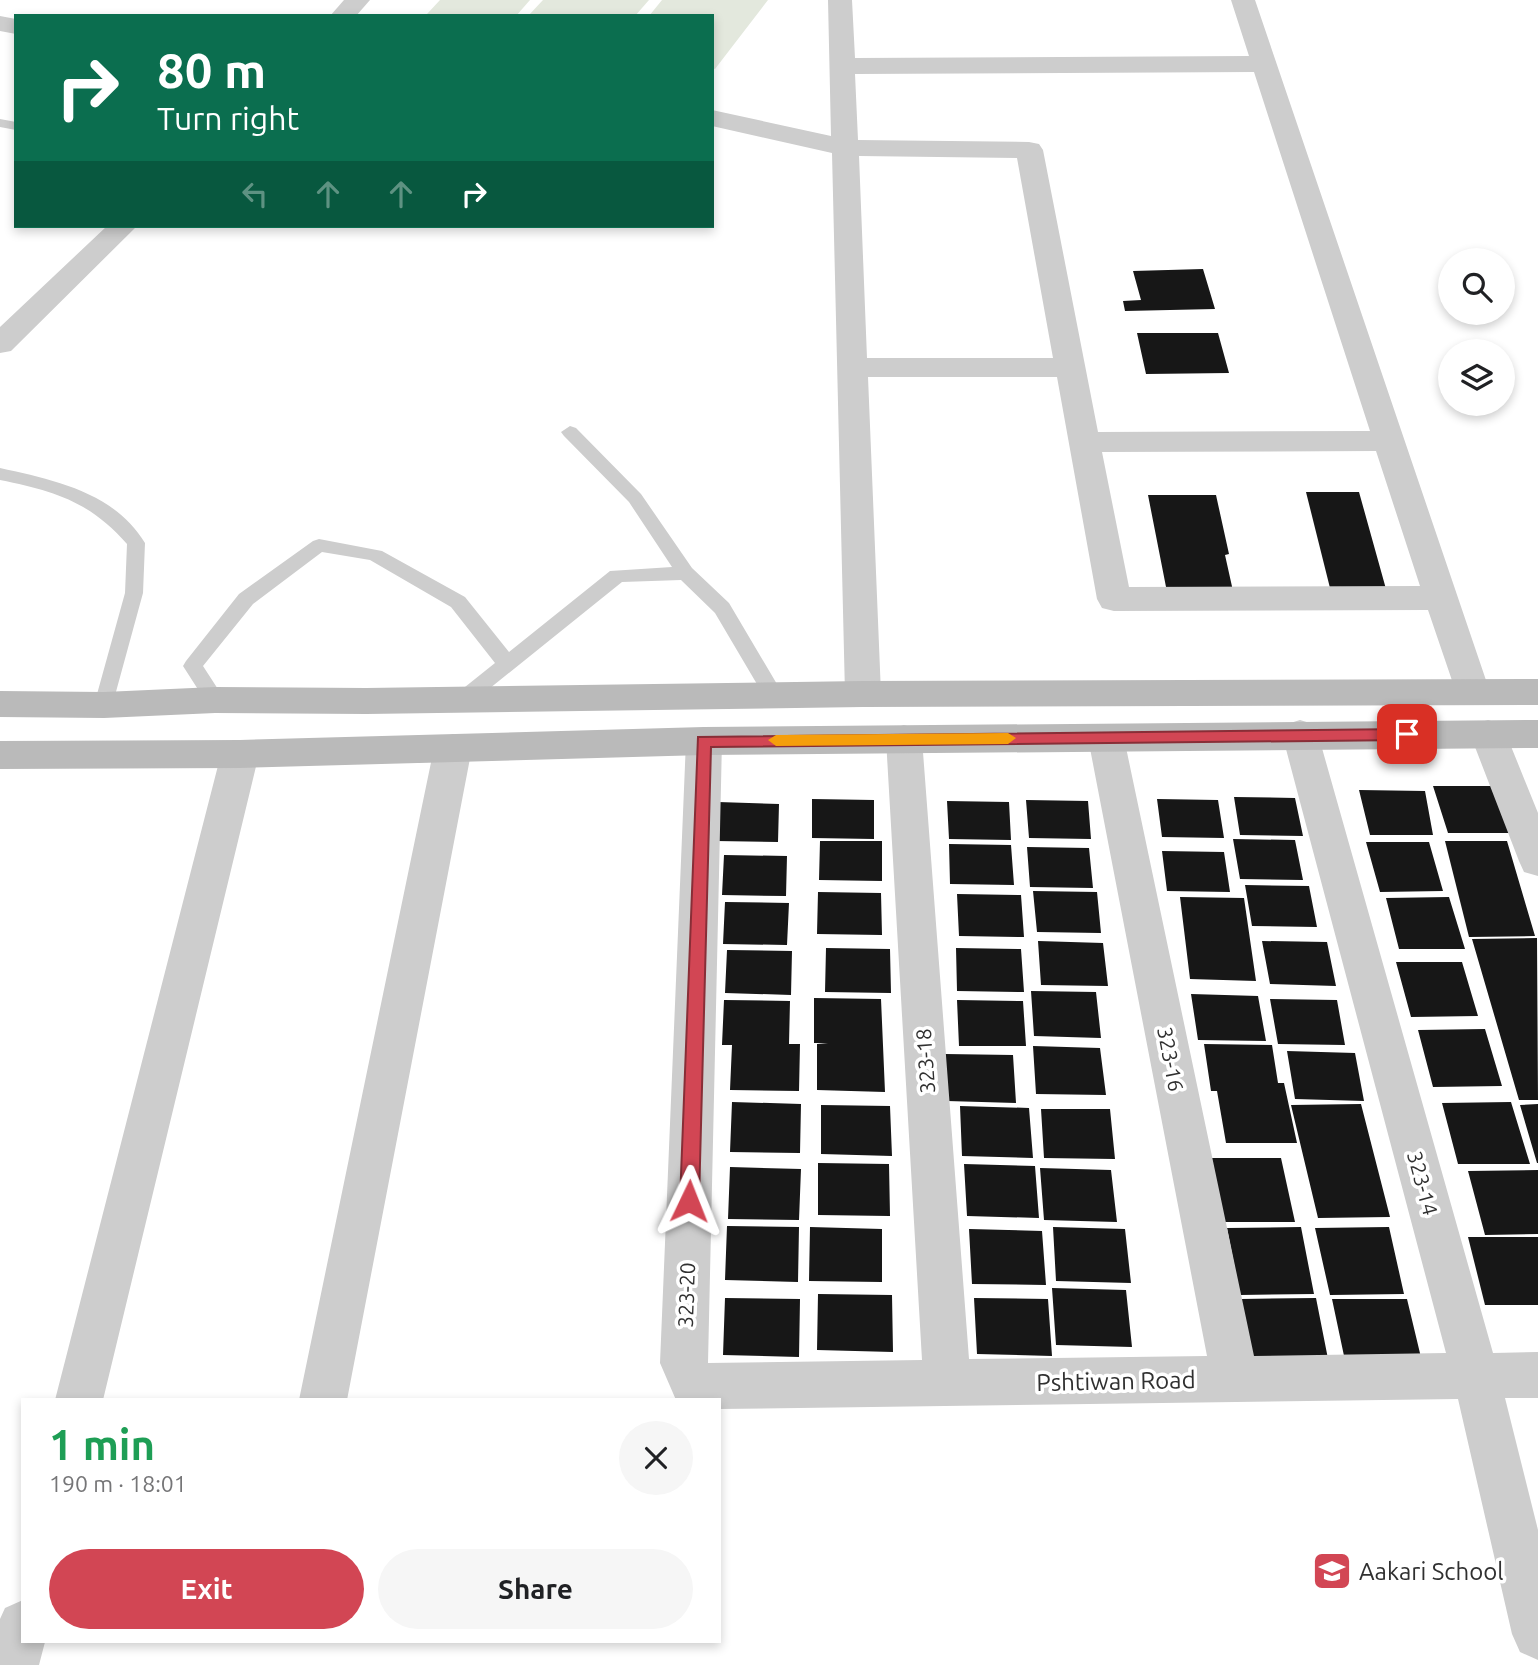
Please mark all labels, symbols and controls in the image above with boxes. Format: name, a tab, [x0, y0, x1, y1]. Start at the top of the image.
icon: right	[42, 42, 133, 133]
text: 80 m	[157, 42, 266, 97]
text: Turn right	[157, 100, 299, 136]
icon: left	[236, 175, 274, 213]
icon: ahead	[309, 175, 347, 213]
icon: ahead	[382, 175, 420, 213]
icon: right	[455, 175, 493, 213]
map controls	[1438, 248, 1515, 416]
button: search	[1438, 248, 1515, 325]
button: layers	[1438, 339, 1515, 416]
pin	[1377, 704, 1437, 764]
icon: arrive	[1388, 715, 1426, 753]
street label: 323-16	[1153, 1025, 1189, 1093]
street label: 323-18	[911, 1028, 939, 1094]
street label: 323-14	[1403, 1148, 1443, 1218]
position arrow	[652, 1164, 726, 1238]
street label: 323-20	[673, 1262, 699, 1328]
street label: Pshtiwan Road	[1036, 1366, 1196, 1396]
text: 1 min	[49, 1421, 155, 1468]
button: close	[619, 1421, 693, 1495]
text: 190 m · 18:01	[49, 1471, 187, 1496]
button: Exit	[49, 1549, 364, 1629]
button: Share	[378, 1549, 693, 1629]
school or university icon: Aakari School	[1311, 1550, 1353, 1592]
place label: Aakari School	[1359, 1558, 1504, 1585]

